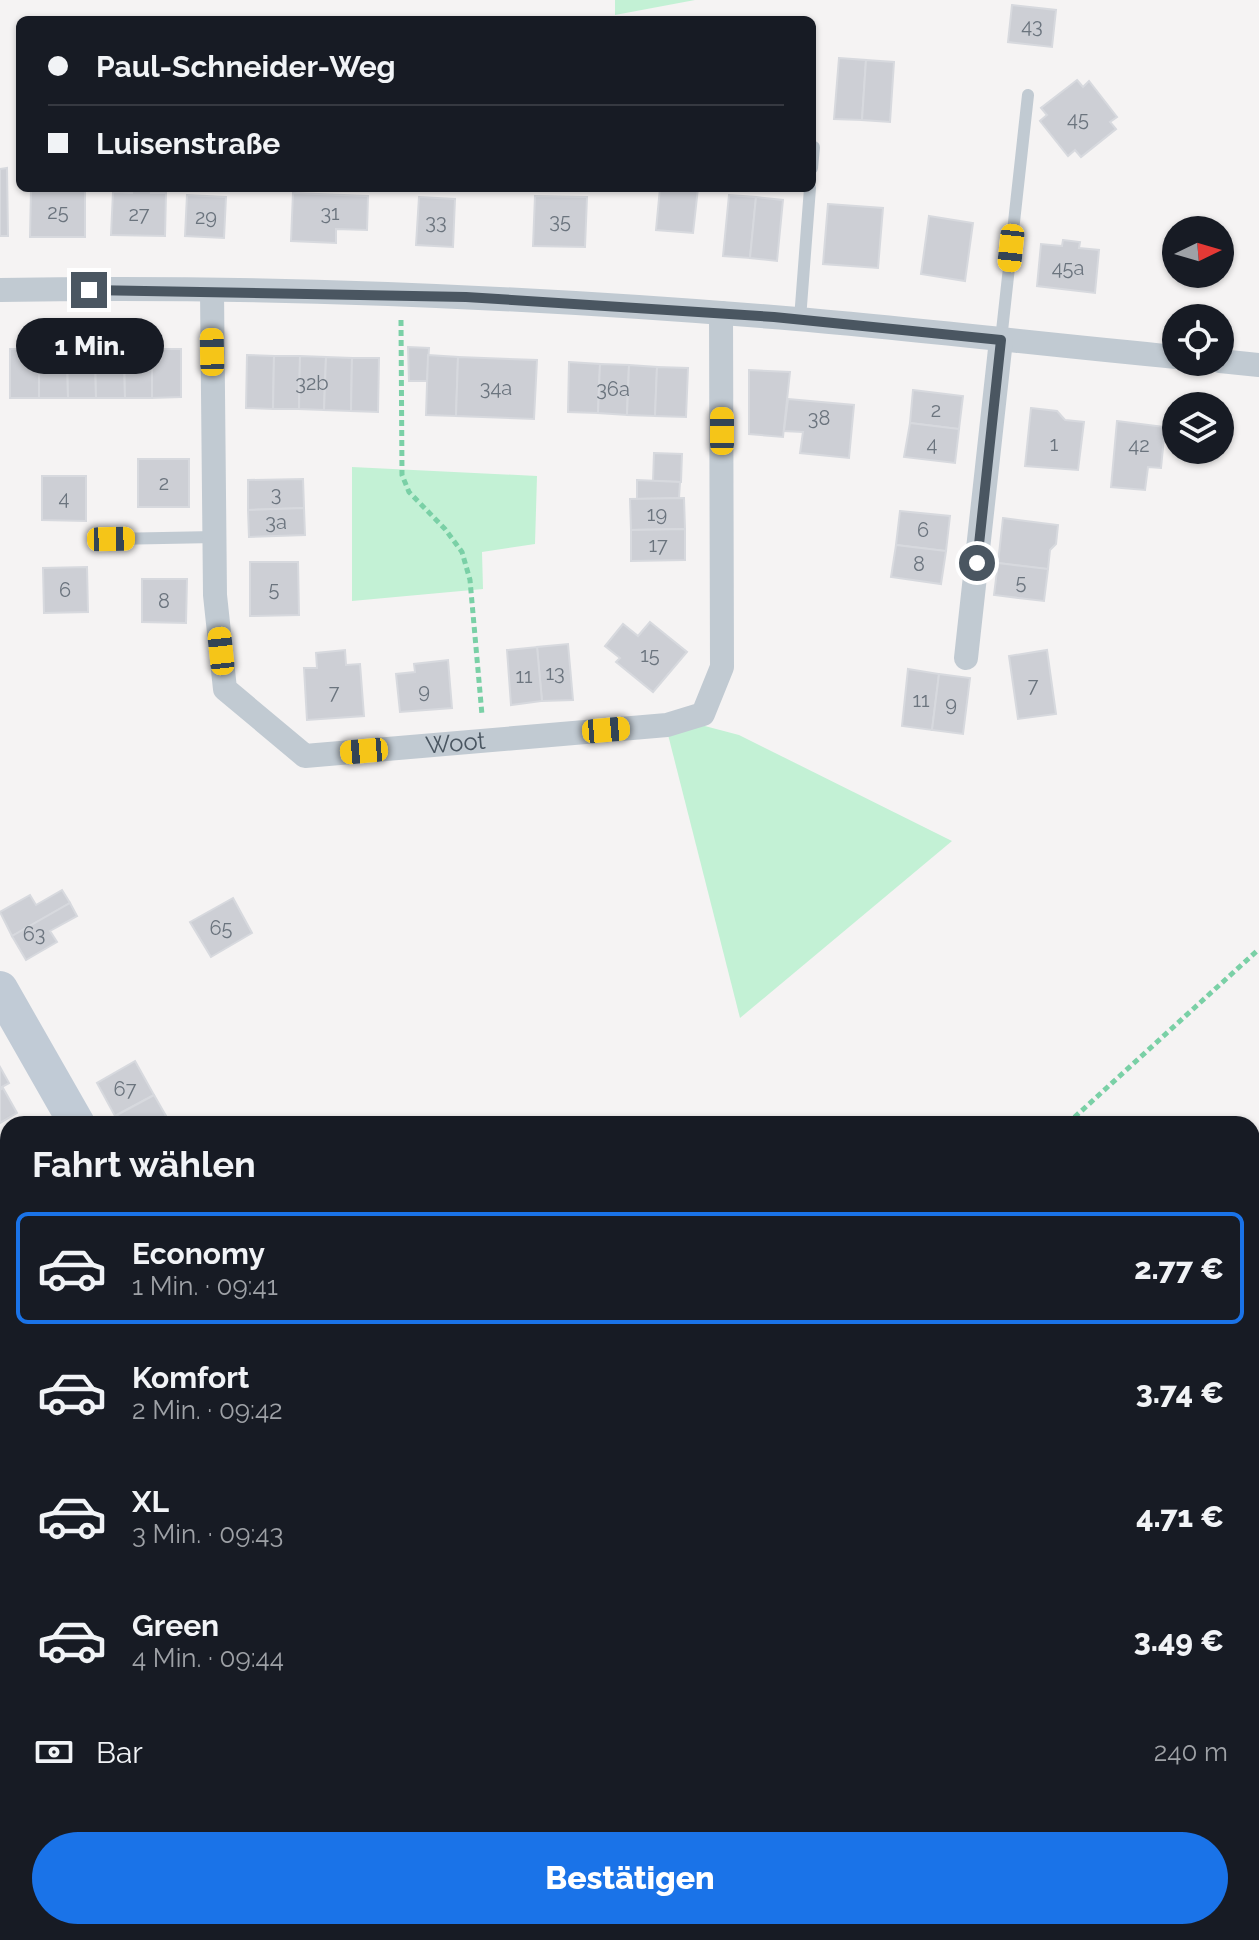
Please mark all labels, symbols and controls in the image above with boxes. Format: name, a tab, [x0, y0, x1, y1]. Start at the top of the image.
house number: 43	[1021, 14, 1043, 38]
text: Paul-Schneider-Weg	[96, 49, 396, 84]
house number: 45	[1067, 107, 1089, 131]
text: Luisenstraße	[96, 126, 280, 161]
house number: 25	[47, 200, 69, 224]
house number: 31	[320, 201, 340, 225]
house number: 27	[128, 202, 150, 226]
house number: 29	[195, 205, 217, 229]
house number: 35	[549, 209, 571, 233]
house number: 33	[425, 210, 447, 234]
north arrow	[1162, 216, 1234, 288]
map controls	[1162, 216, 1234, 464]
car	[997, 223, 1025, 273]
house number: 45a	[1052, 256, 1084, 280]
route end	[71, 272, 107, 308]
button: locate	[1162, 304, 1234, 376]
callout: 1 Min.	[15, 318, 163, 374]
car	[200, 328, 224, 376]
text: 1 Min.	[54, 331, 126, 361]
house number: 32b	[295, 371, 329, 395]
house number: 34a	[480, 376, 512, 400]
house number: 36a	[596, 377, 630, 401]
button: layers	[1162, 392, 1234, 464]
house number: 2	[931, 398, 941, 422]
house number: 38	[808, 406, 830, 430]
car	[710, 407, 734, 455]
house number: 4	[927, 432, 938, 456]
house number: 1	[1050, 432, 1059, 456]
house number: 42	[1128, 433, 1150, 457]
house number: 2	[159, 471, 169, 495]
house number: 3	[271, 482, 281, 506]
house number: 4	[59, 486, 70, 510]
house number: 19	[647, 502, 667, 526]
house number: 3a	[265, 510, 287, 534]
house number: 6	[917, 518, 929, 542]
car	[87, 527, 135, 551]
house number: 17	[648, 533, 668, 557]
route start	[959, 545, 995, 581]
house number: 8	[913, 552, 925, 576]
house number: 5	[1016, 570, 1027, 594]
house number: 5	[269, 577, 280, 601]
house number: 6	[59, 578, 71, 602]
house number: 8	[158, 589, 170, 613]
car	[207, 626, 235, 676]
house number: 15	[640, 643, 660, 667]
house number: 13	[545, 661, 565, 685]
house number: 11	[515, 664, 533, 688]
house number: 7	[1028, 673, 1039, 697]
house number: 9	[418, 679, 430, 703]
house number: 7	[329, 680, 340, 704]
house number: 11	[912, 688, 930, 712]
house number: 9	[945, 692, 957, 716]
car	[581, 716, 631, 744]
street label: Woot	[424, 726, 487, 760]
car	[339, 737, 389, 765]
house number: 65	[210, 916, 233, 940]
house number: 63	[23, 922, 45, 946]
house number: 67	[114, 1077, 137, 1101]
text: Fahrt wählen	[32, 1143, 256, 1185]
icon: car	[36, 1232, 108, 1304]
text: Economy	[132, 1236, 265, 1271]
text: 2.77 €	[1134, 1251, 1224, 1286]
text: 1 Min. · 09:41	[132, 1271, 278, 1301]
icon: car	[36, 1356, 108, 1428]
text: Komfort	[132, 1360, 249, 1395]
text: 3.74 €	[1136, 1375, 1224, 1410]
text: 2 Min. · 09:42	[132, 1395, 283, 1425]
icon: car	[36, 1480, 108, 1552]
text: XL	[132, 1484, 169, 1519]
text: 4.71 €	[1136, 1499, 1224, 1534]
text: 3 Min. · 09:43	[132, 1519, 283, 1549]
icon: car	[36, 1604, 108, 1676]
text: Green	[132, 1608, 219, 1643]
text: 3.49 €	[1134, 1623, 1224, 1658]
text: 4 Min. · 09:44	[132, 1643, 284, 1673]
icon: cash	[32, 1730, 76, 1774]
text: Bar	[96, 1735, 143, 1770]
text: 240 m	[1154, 1737, 1228, 1767]
button: Bestätigen	[32, 1832, 1228, 1924]

